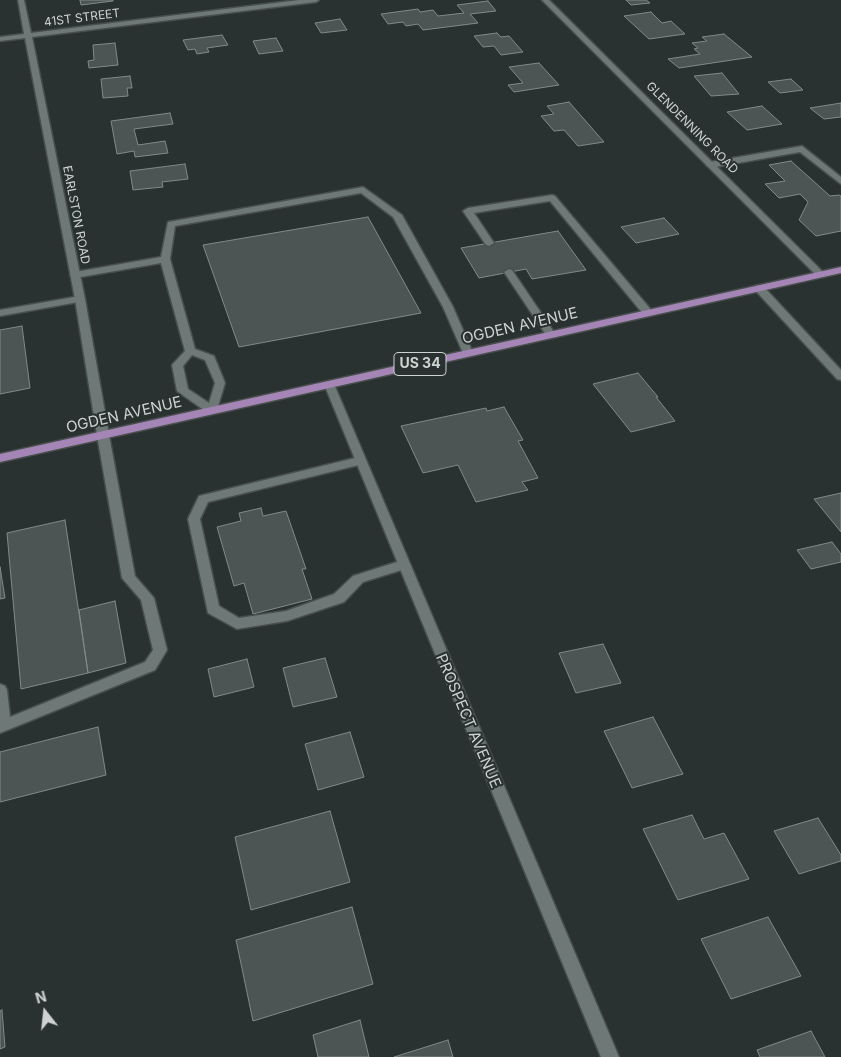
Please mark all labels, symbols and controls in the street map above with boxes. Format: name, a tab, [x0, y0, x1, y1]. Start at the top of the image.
street label: 41ST STREET	[43, 6, 121, 30]
street label: GLENDENNING ROAD	[643, 79, 741, 177]
street label: EARLSTON ROAD	[59, 164, 93, 266]
street label: OGDEN AVENUE	[460, 304, 580, 348]
road number: US 34	[394, 352, 446, 376]
street label: OGDEN AVENUE	[64, 393, 184, 437]
street label: PROSPECT AVENUE	[432, 651, 504, 791]
north arrow	[20, 987, 70, 1037]
text: N	[33, 987, 48, 1007]

